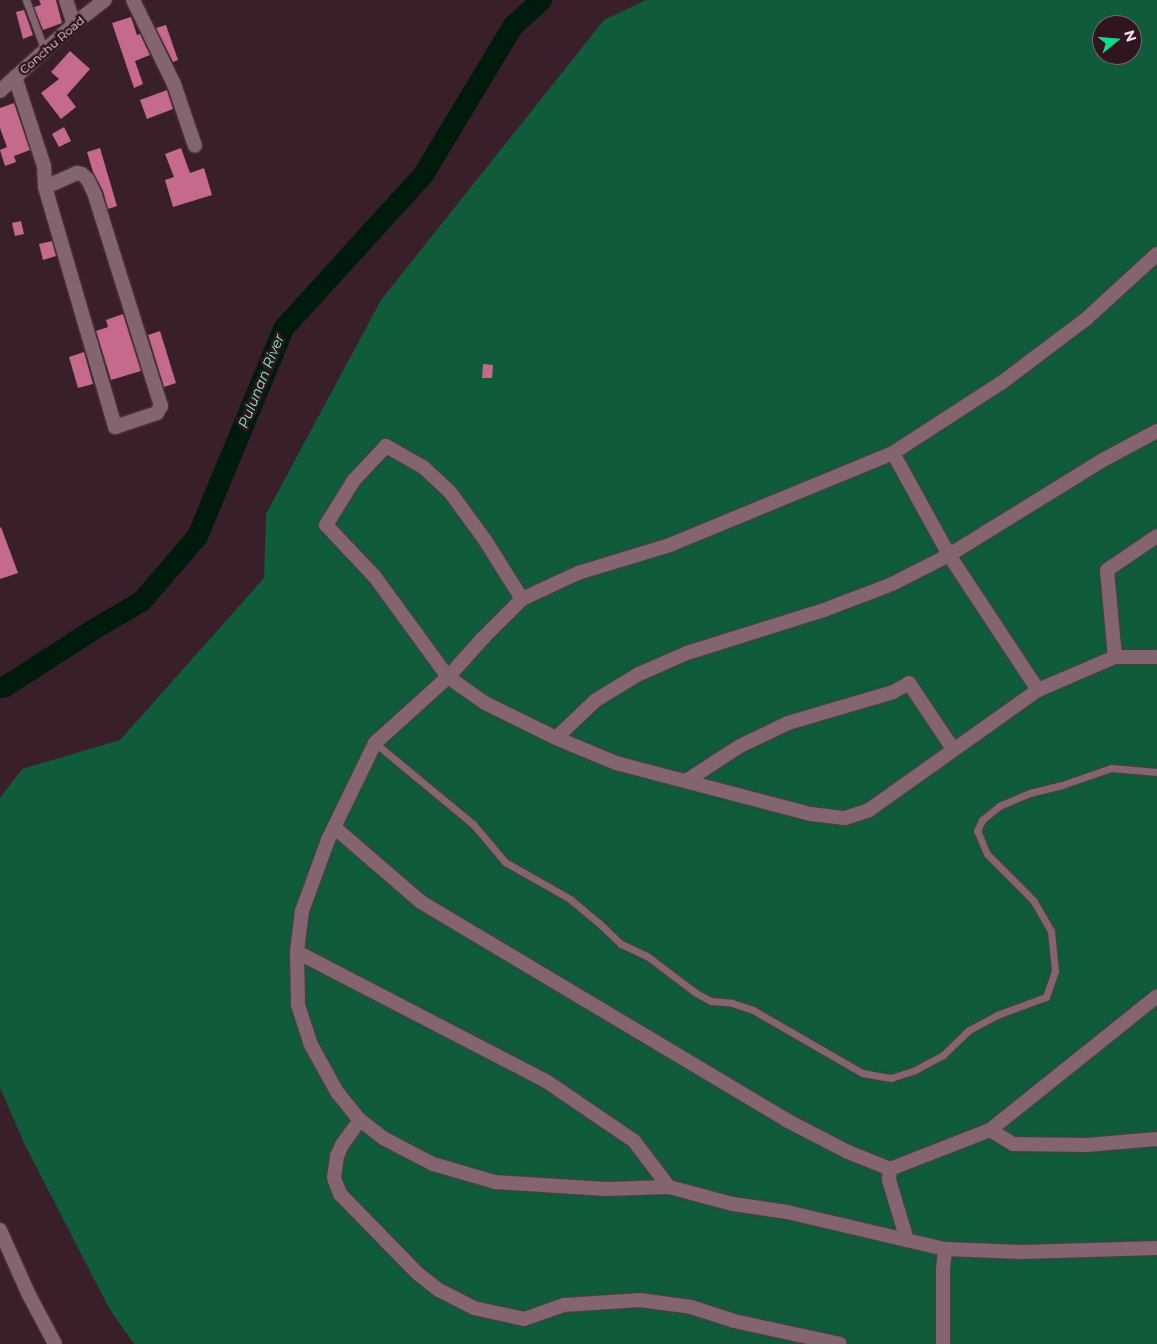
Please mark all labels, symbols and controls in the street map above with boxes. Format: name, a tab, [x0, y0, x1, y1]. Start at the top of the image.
street label: Conchu Road	[17, 13, 87, 77]
north arrow	[1092, 15, 1142, 65]
text: N	[1120, 28, 1141, 44]
water label: Pulunan River	[234, 331, 288, 431]

